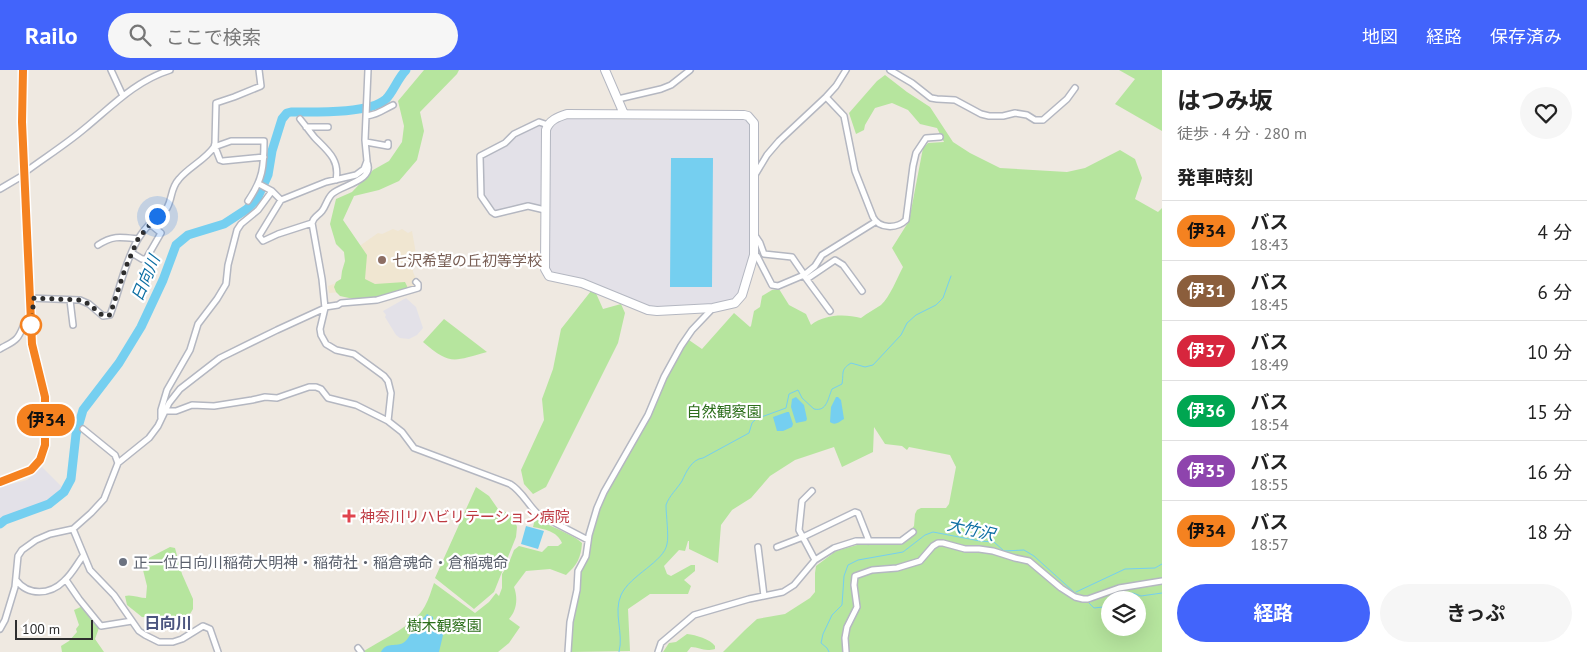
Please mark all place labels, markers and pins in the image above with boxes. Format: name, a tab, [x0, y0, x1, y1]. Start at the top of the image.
place label: 七沢希望の丘初等学校	[392, 251, 542, 270]
marker: 七沢希望の丘初等学校	[376, 254, 388, 266]
unlabelled marker	[20, 314, 42, 336]
place label: 神奈川リハビリテーション病院	[360, 507, 570, 526]
marker: 神奈川リハビリテーション病院	[342, 509, 356, 523]
place label: 正一位日向川稲荷大明神・稲荷社・稲倉魂命・倉稲魂命	[133, 553, 508, 572]
marker: 正一位日向川稲荷大明神・稲荷社・稲倉魂命・倉稲魂命	[117, 556, 129, 568]

